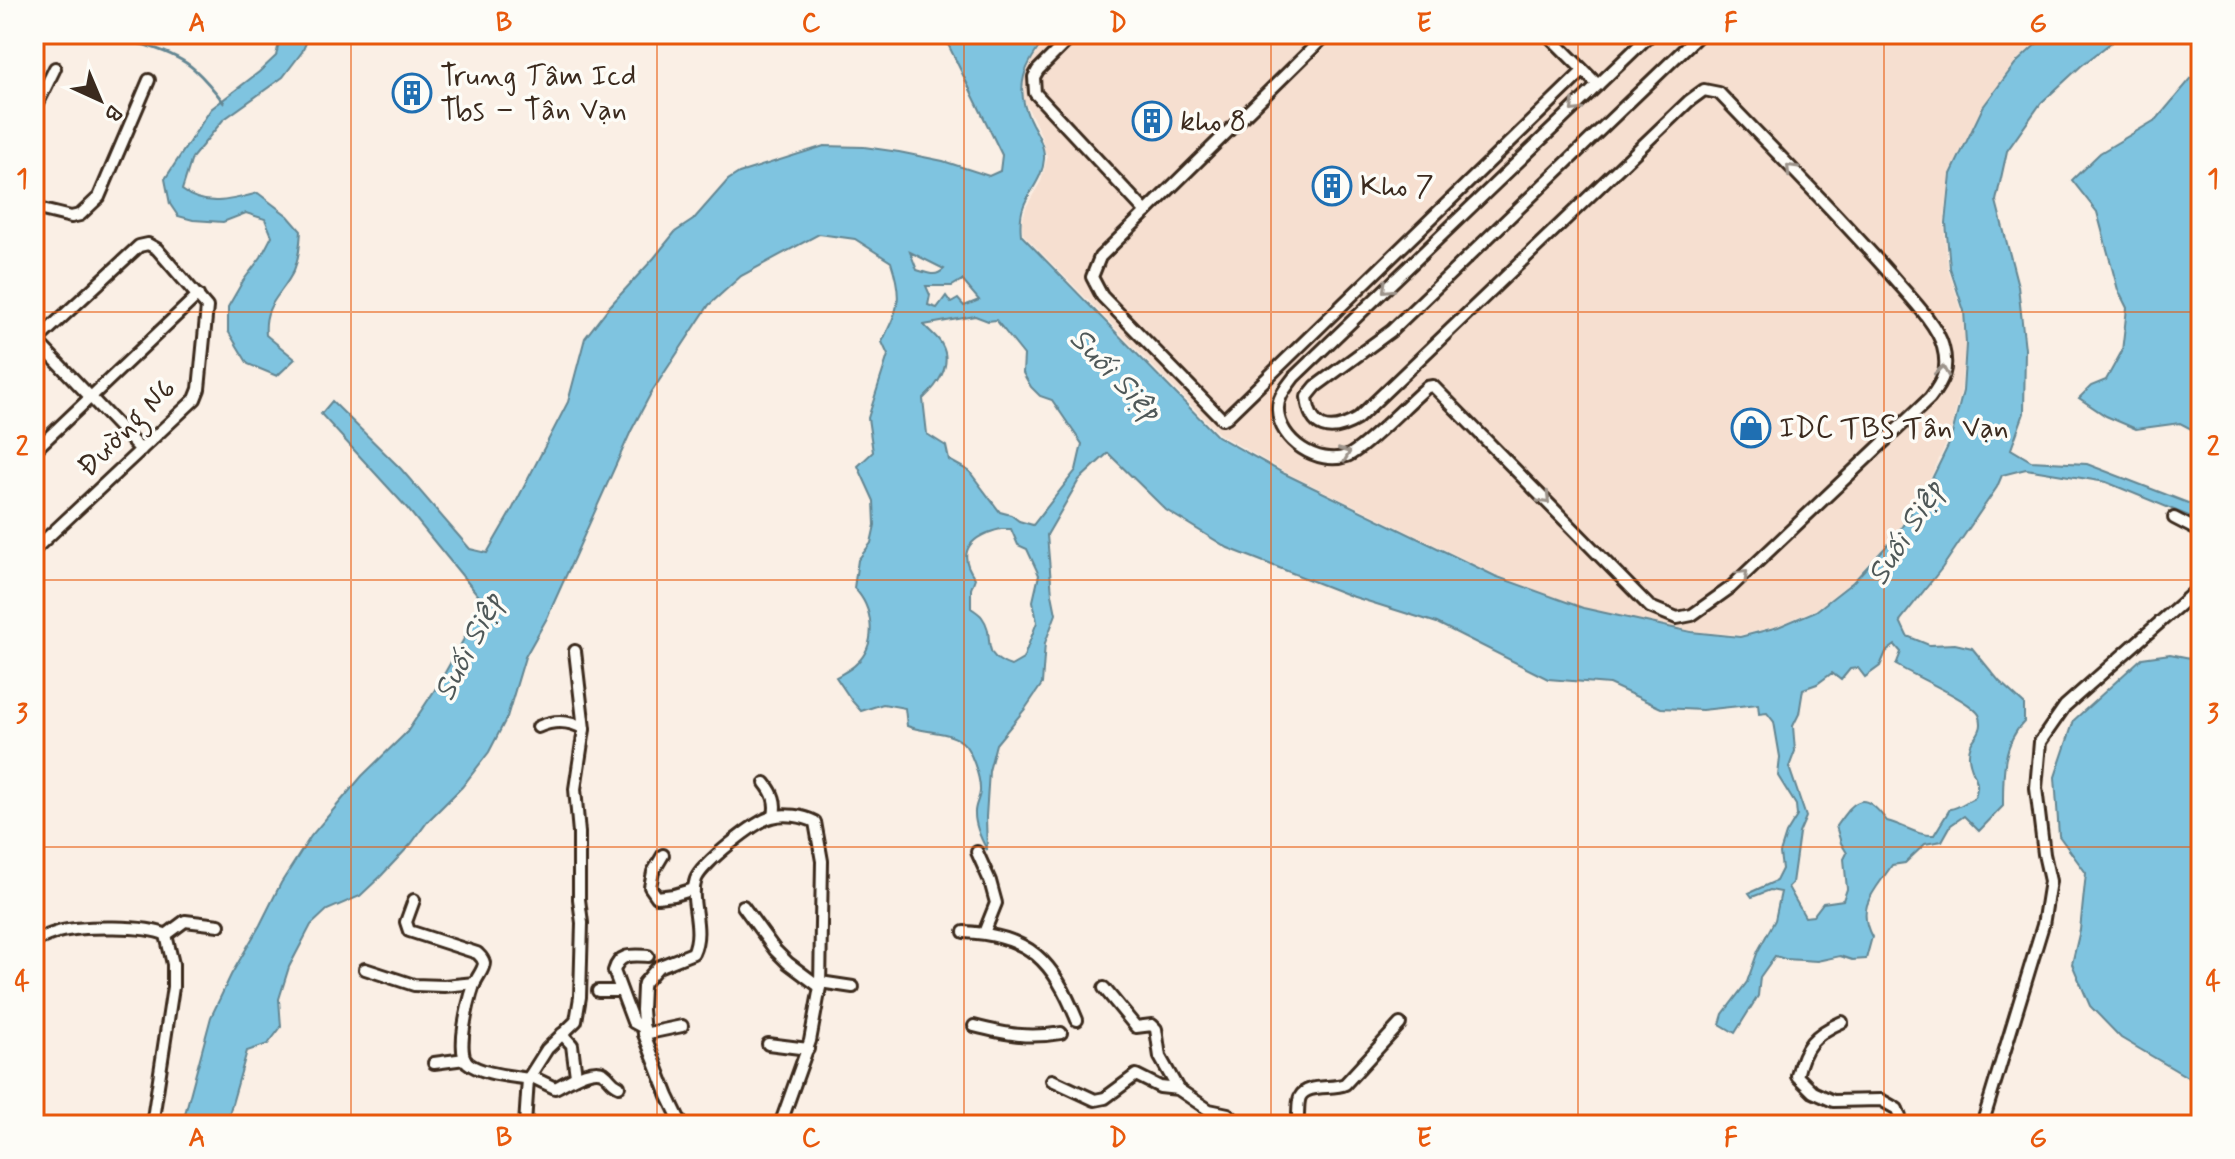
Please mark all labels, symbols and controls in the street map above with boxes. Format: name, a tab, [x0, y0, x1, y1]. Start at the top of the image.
text: A	[188, 7, 206, 41]
text: B	[496, 7, 512, 41]
text: C	[802, 7, 821, 41]
text: D	[1109, 7, 1127, 41]
text: E	[1416, 7, 1432, 41]
text: F	[1724, 7, 1738, 41]
text: G	[2029, 7, 2047, 41]
place label: Trung Tâm Icd Tbs – Tân Vạn	[440, 57, 636, 130]
north arrow	[60, 60, 140, 140]
building icon: Trung Tâm Icd Tbs – Tân Vạn	[391, 72, 433, 114]
text: B	[98, 98, 127, 128]
one-way arrow	[1570, 98, 1584, 113]
building icon: kho 8	[1131, 100, 1173, 142]
place label: kho 8	[1180, 102, 1247, 141]
text: 1	[16, 163, 28, 197]
text: 1	[2207, 163, 2219, 197]
one-way arrow	[1786, 164, 1801, 178]
building icon: Kho 7	[1311, 165, 1353, 207]
place label: Kho 7	[1360, 167, 1434, 206]
one-way arrow	[1382, 278, 1397, 292]
water label: Suối Siệp	[1060, 319, 1171, 432]
one-way arrow	[1934, 365, 1951, 378]
street label: Đường N6	[69, 370, 187, 488]
shop icon: IDC TBS Tân Vạn	[1730, 407, 1772, 449]
place label: IDC TBS Tân Vạn	[1779, 409, 2009, 448]
text: 2	[16, 431, 29, 465]
text: 2	[2207, 431, 2220, 465]
one-way arrow	[1337, 447, 1351, 464]
water label: Suối Siệp	[1857, 472, 1955, 593]
one-way arrow	[1536, 490, 1550, 504]
one-way arrow	[1734, 569, 1748, 584]
water label: Suối Siệp	[424, 585, 515, 708]
text: 3	[16, 698, 28, 732]
text: 3	[2207, 698, 2219, 732]
text: 4	[14, 966, 30, 1000]
text: 4	[2205, 966, 2221, 1000]
text: A	[188, 1122, 206, 1156]
text: B	[496, 1122, 512, 1156]
text: C	[802, 1122, 821, 1156]
text: D	[1109, 1122, 1127, 1156]
text: E	[1416, 1122, 1432, 1156]
text: F	[1724, 1122, 1738, 1156]
text: G	[2029, 1122, 2047, 1156]

